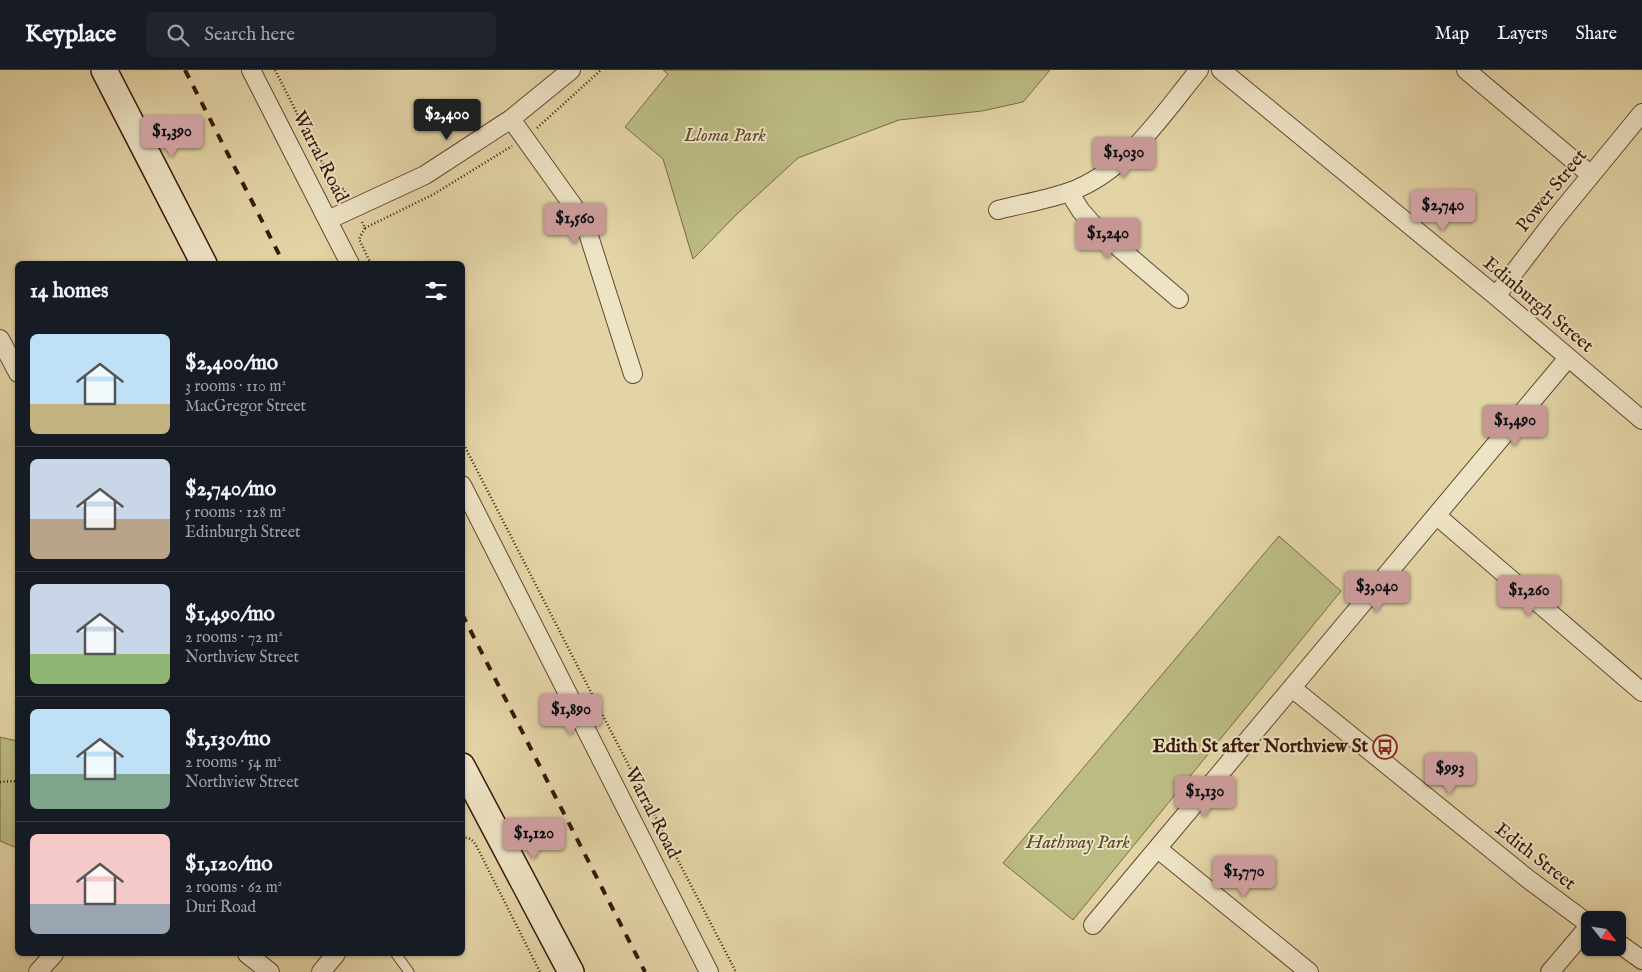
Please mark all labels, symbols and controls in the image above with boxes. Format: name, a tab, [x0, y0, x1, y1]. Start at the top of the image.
search box	[146, 12, 496, 57]
text: Keyplace	[25, 19, 116, 50]
icon: search	[164, 21, 192, 49]
text: Search here	[204, 23, 295, 47]
text: Map	[1435, 23, 1469, 46]
text: Layers	[1497, 23, 1548, 46]
text: Share	[1576, 23, 1617, 46]
pin: $2,400	[406, 98, 488, 141]
text: $2,400	[425, 105, 469, 125]
street label: Warral Road	[287, 107, 354, 208]
pin: $1,390	[131, 116, 213, 158]
text: $1,390	[152, 122, 192, 142]
park label: Lloma Park	[683, 124, 766, 148]
pin: $1,030	[1083, 136, 1165, 179]
text: $1,030	[1104, 143, 1144, 163]
street label: Power Street	[1511, 144, 1593, 237]
pin: $2,740	[1402, 190, 1484, 232]
text: $2,740	[1422, 196, 1464, 216]
pin: $1,560	[534, 202, 616, 245]
text: $1,560	[555, 209, 595, 229]
pin: $1,240	[1067, 218, 1149, 260]
text: $1,240	[1087, 224, 1129, 244]
street label: Edinburgh Street	[1478, 252, 1599, 359]
icon: filters	[422, 277, 450, 305]
text: 14 homes	[30, 278, 108, 305]
text: $2,400/mo	[185, 350, 278, 377]
icon: home	[70, 354, 130, 414]
text: 3 rooms · 110 m²	[185, 377, 286, 397]
text: MacGregor Street	[185, 397, 306, 417]
pin: $1,490	[1474, 404, 1556, 447]
text: $1,490	[1494, 411, 1536, 431]
text: $2,740/mo	[185, 476, 276, 503]
icon: home	[70, 479, 130, 539]
text: 5 rooms · 128 m²	[185, 503, 286, 523]
text: Edinburgh Street	[185, 523, 300, 543]
pin: $3,040	[1336, 570, 1418, 613]
pin: $1,260	[1488, 574, 1570, 617]
text: $3,040	[1356, 577, 1398, 597]
text: $1,260	[1508, 581, 1550, 601]
text: $1,490/mo	[185, 601, 275, 628]
icon: home	[70, 604, 130, 664]
text: 2 rooms · 72 m²	[185, 628, 283, 648]
text: Northview Street	[185, 648, 299, 668]
pin: $1,890	[530, 694, 612, 736]
text: $1,890	[551, 700, 591, 720]
text: $1,130/mo	[185, 726, 271, 753]
icon: home	[70, 729, 130, 789]
bus stop icon: Edith St after Northview St	[1372, 734, 1398, 760]
place label: Edith St after Northview St	[1153, 735, 1368, 759]
pin: $993	[1420, 752, 1480, 795]
text: 2 rooms · 54 m²	[185, 753, 282, 773]
text: $993	[1436, 759, 1464, 779]
street label: Warral Road	[619, 763, 686, 864]
text: Northview Street	[185, 773, 299, 793]
pin: $1,130	[1164, 776, 1246, 818]
text: $1,130	[1186, 782, 1224, 802]
pin: $1,120	[493, 818, 575, 860]
street label: Edith Street	[1490, 818, 1581, 896]
text: $1,120	[514, 824, 554, 844]
park label: Hathway Park	[1025, 831, 1130, 855]
text: $1,120/mo	[185, 851, 273, 878]
icon: home	[70, 854, 130, 914]
pin: $1,770	[1203, 856, 1285, 898]
text: $1,770	[1223, 862, 1265, 882]
text: 2 rooms · 62 m²	[185, 878, 282, 898]
text: Duri Road	[185, 898, 256, 918]
north arrow	[1581, 911, 1626, 956]
map controls	[1581, 911, 1626, 956]

